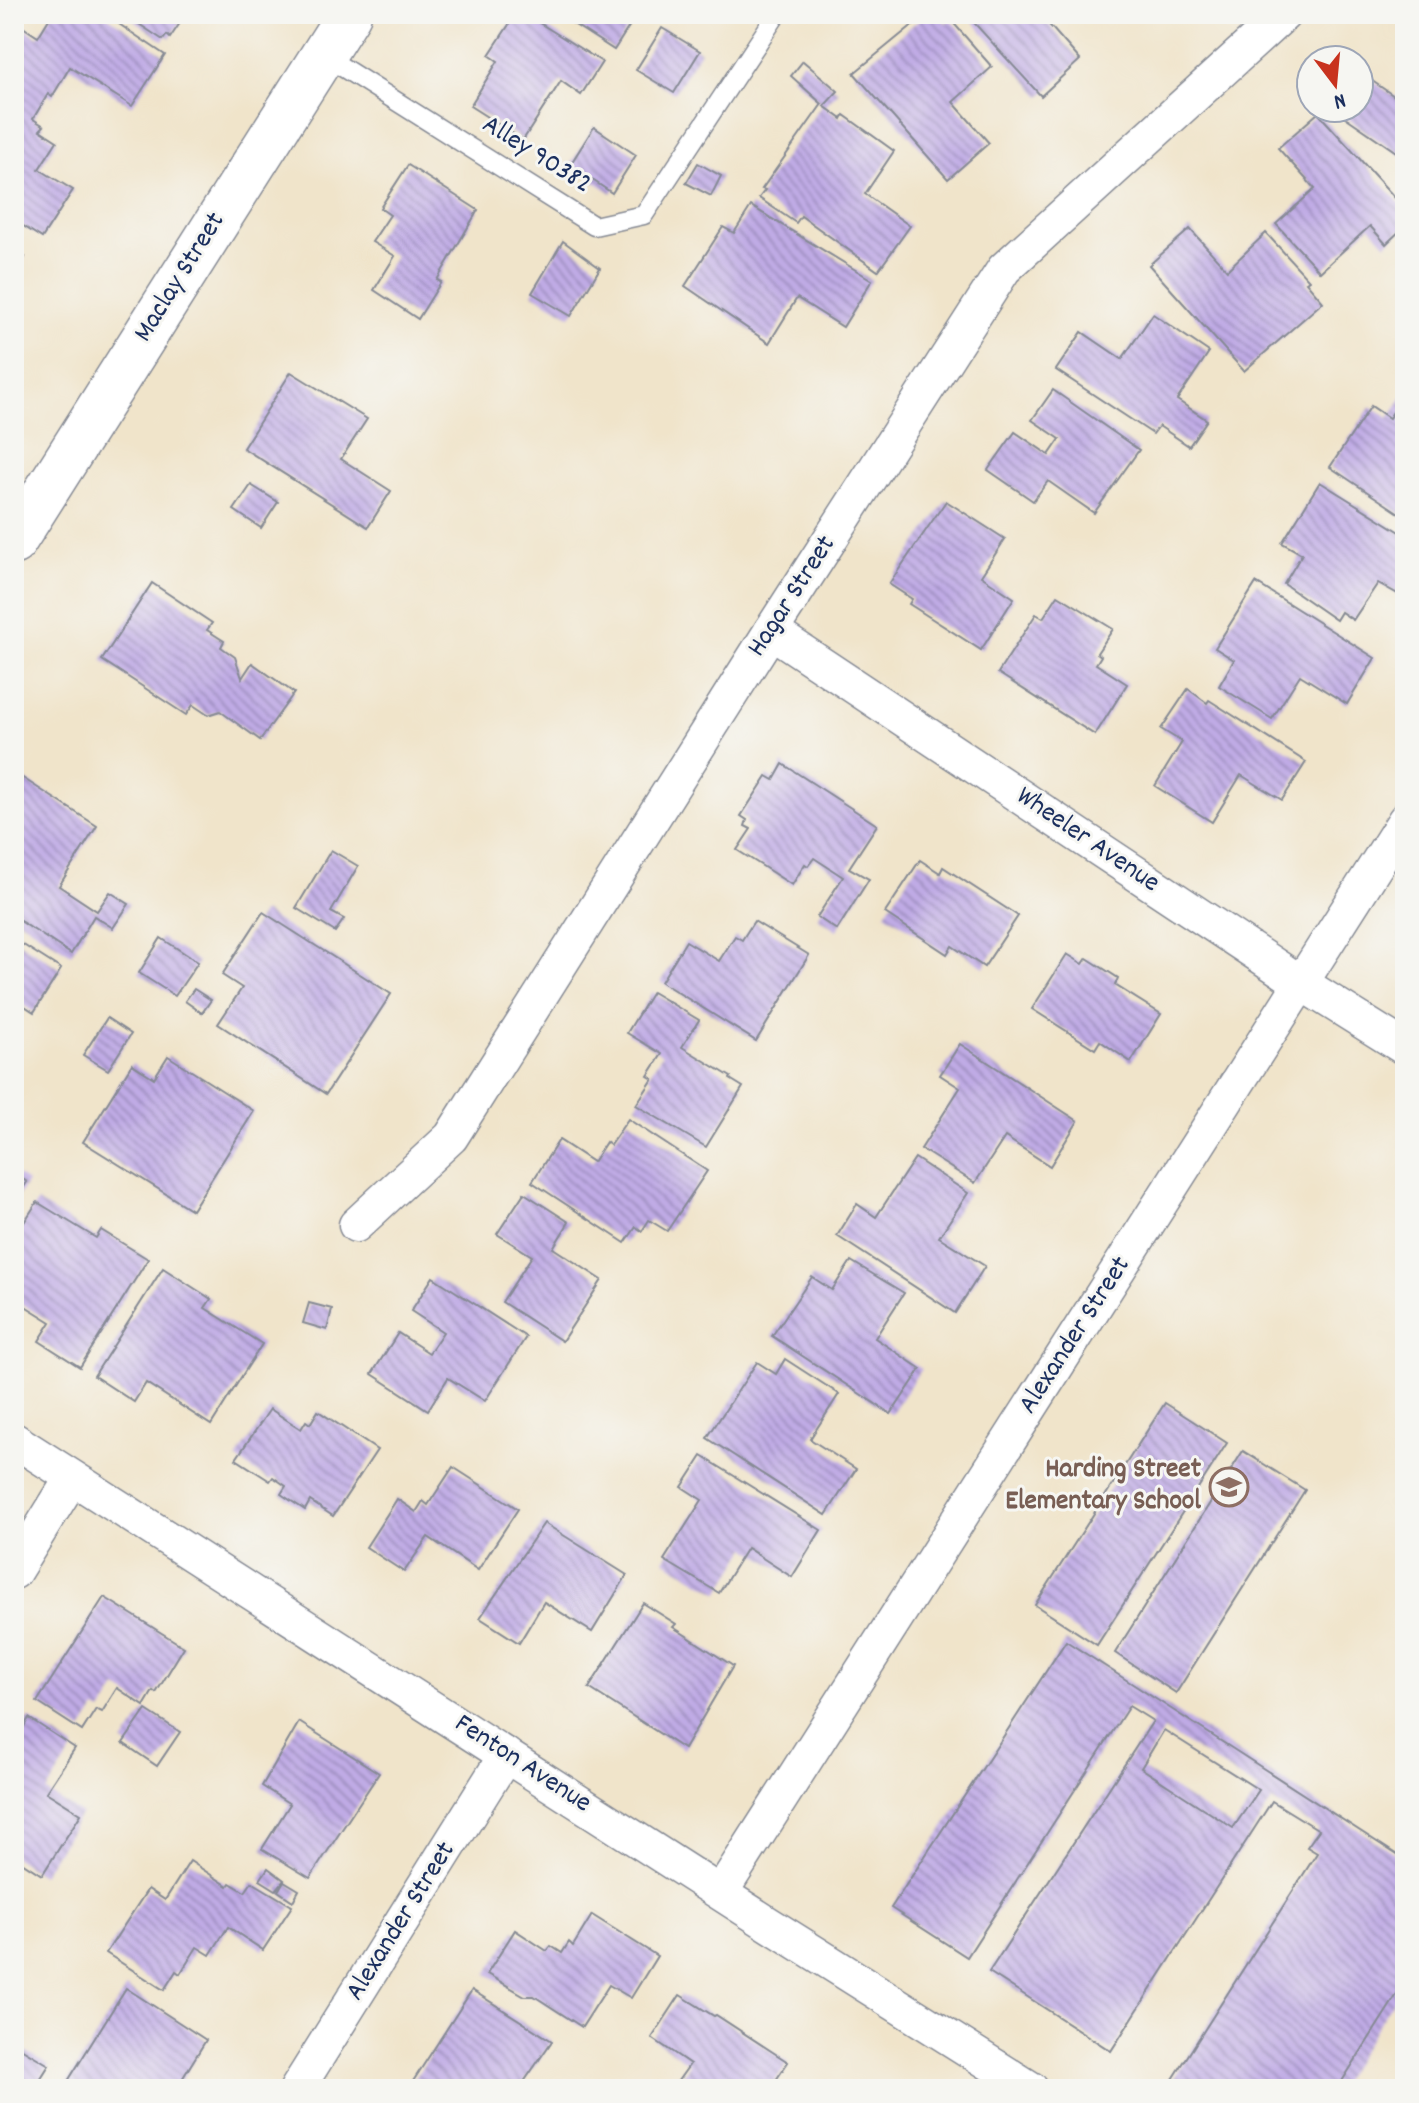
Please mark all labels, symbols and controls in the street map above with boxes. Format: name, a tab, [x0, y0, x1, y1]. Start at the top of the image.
north arrow	[1295, 44, 1375, 124]
text: N	[1330, 83, 1349, 116]
street label: Alley 90382	[473, 107, 599, 205]
street label: Maclay Street	[125, 205, 237, 351]
street label: Hagar Street	[739, 528, 847, 666]
street label: Wheeler Avenue	[1007, 778, 1167, 904]
street label: Alexander Street	[1010, 1249, 1142, 1423]
place label: Harding Street Elementary School	[1005, 1451, 1202, 1523]
school or university icon: Harding Street Elementary School	[1208, 1466, 1250, 1508]
street label: Fenton Avenue	[445, 1706, 599, 1824]
street label: Alexander Street	[337, 1835, 467, 2009]

